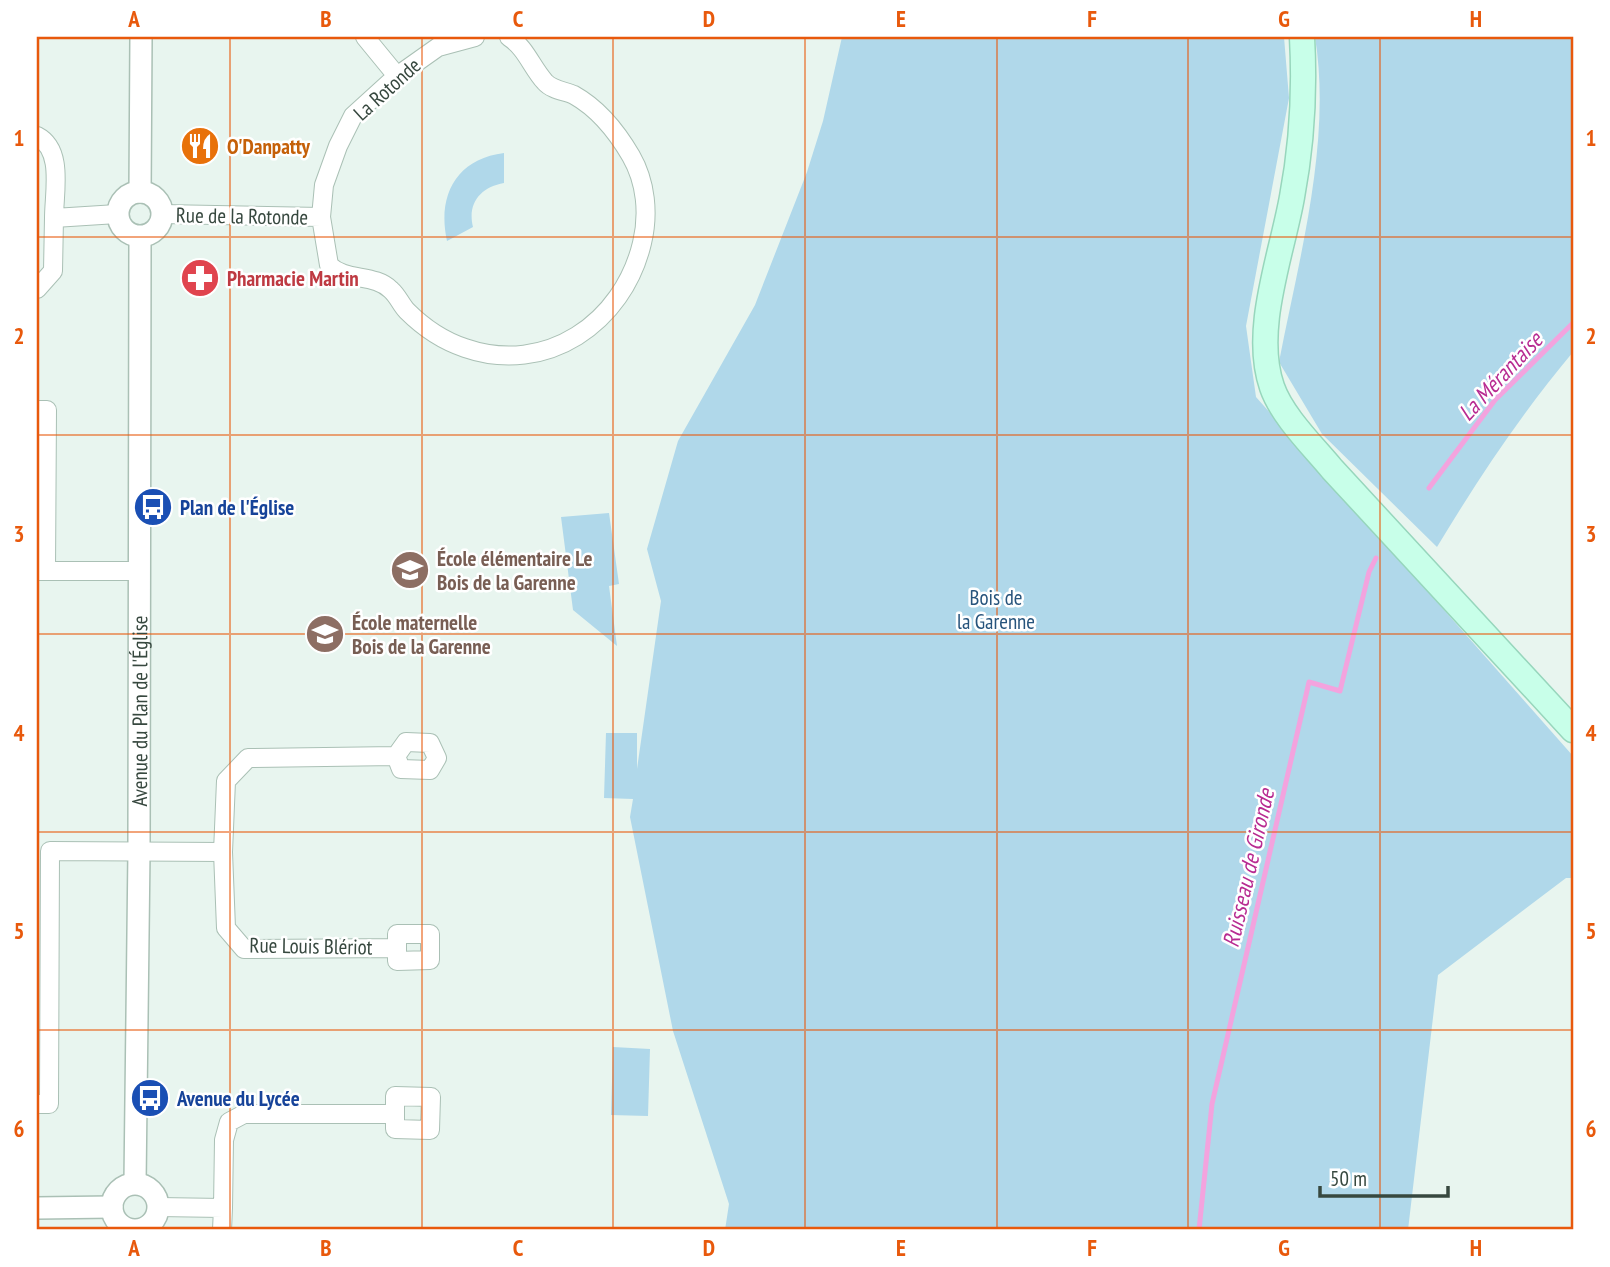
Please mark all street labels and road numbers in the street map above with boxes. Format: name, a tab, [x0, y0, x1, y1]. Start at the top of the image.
street label: La Rotonde	[348, 52, 426, 126]
street label: Rue de la Rotonde	[176, 201, 308, 231]
street label: Avenue du Plan de l'Église	[126, 615, 153, 807]
street label: Rue Louis Blériot	[249, 931, 373, 961]

